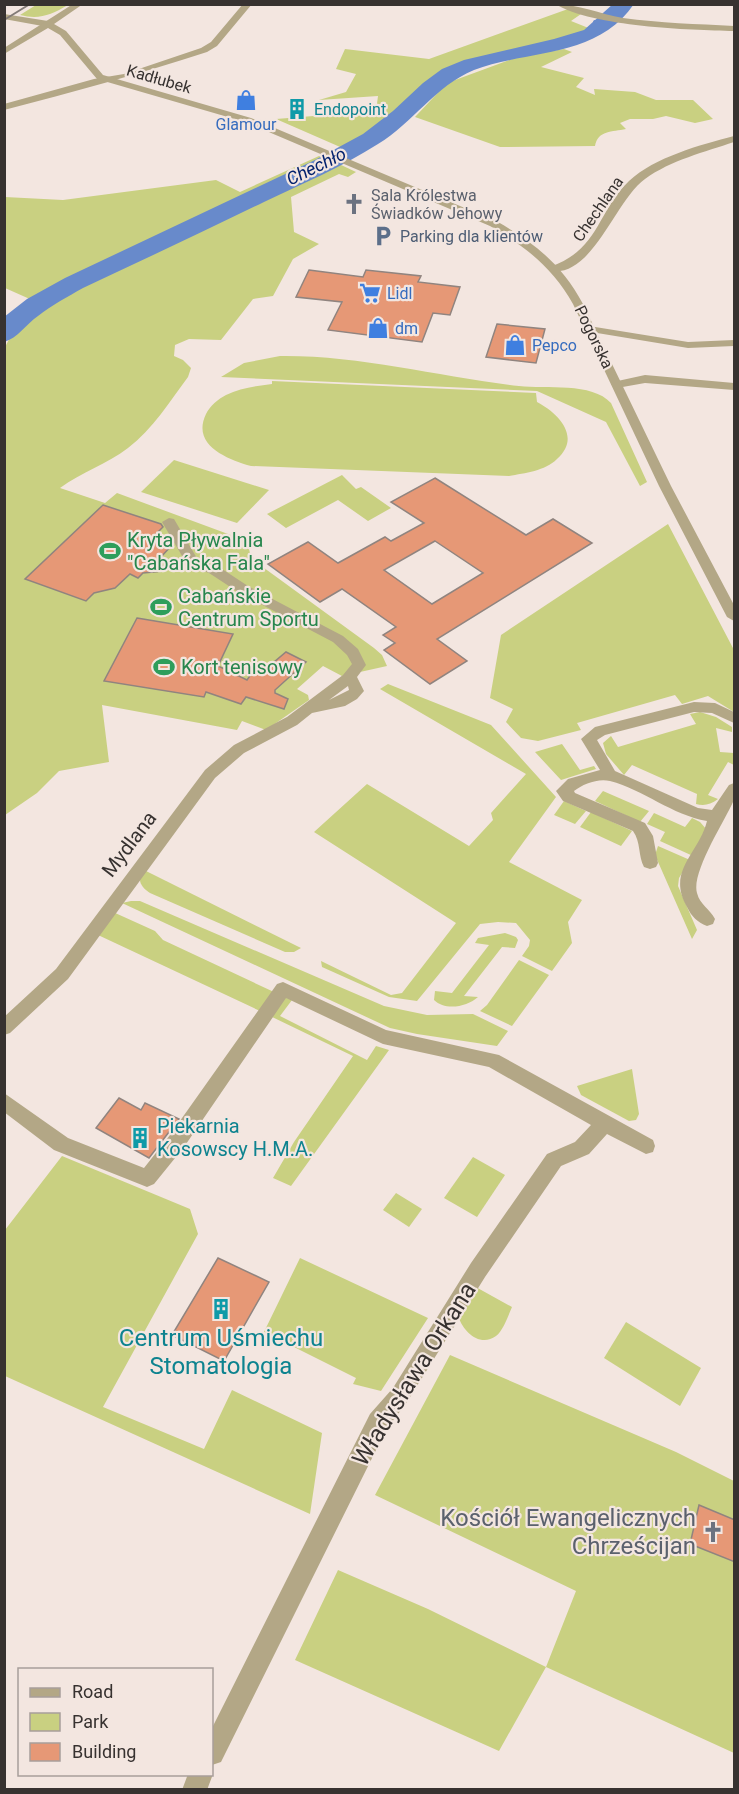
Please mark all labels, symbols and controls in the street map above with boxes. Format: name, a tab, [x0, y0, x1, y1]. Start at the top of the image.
street label: Kadłubek	[124, 61, 194, 98]
shop icon: Glamour	[234, 88, 258, 112]
building icon: Endopoint	[285, 97, 309, 121]
place label: Endopoint	[314, 100, 386, 119]
place label: Glamour	[216, 115, 277, 134]
water label: Chechło	[283, 143, 349, 189]
street label: Chechlana	[569, 173, 627, 245]
place label: Sala Królestwa Świadków Jehowy	[371, 186, 503, 223]
church icon: Sala Królestwa Świadków Jehowy	[342, 192, 366, 216]
parking icon: Parking dla klientów	[371, 224, 395, 248]
place label: Parking dla klientów	[400, 227, 543, 246]
supermarket icon: Lidl	[358, 281, 382, 305]
place label: Lidl	[387, 284, 412, 303]
street label: Pogorska	[571, 302, 617, 372]
shop icon: dm	[366, 316, 390, 340]
place label: dm	[395, 319, 418, 338]
shop icon: Pepco	[503, 333, 527, 357]
place label: Pepco	[532, 336, 577, 355]
place label: Kryta Pływalnia "Cabańska Fala"	[127, 528, 270, 575]
sports icon: Kryta Pływalnia "Cabańska Fala"	[98, 539, 122, 563]
place label: Cabańskie Centrum Sportu	[178, 584, 319, 631]
sports icon: Cabańskie Centrum Sportu	[149, 595, 173, 619]
sports icon: Kort tenisowy	[152, 655, 176, 679]
place label: Kort tenisowy	[181, 655, 303, 679]
street label: Mydlana	[97, 807, 161, 881]
place label: Piekarnia Kosowscy H.M.A.	[157, 1114, 313, 1161]
building icon: Piekarnia Kosowscy H.M.A.	[128, 1126, 152, 1150]
street label: Władysława Orkana	[346, 1277, 482, 1471]
building icon: Centrum Uśmiechu Stomatologia	[209, 1297, 233, 1321]
place label: Centrum Uśmiechu Stomatologia	[119, 1324, 323, 1380]
place label: Kościół Ewangelicznych Chrześcijan	[440, 1504, 696, 1560]
church icon: Kościół Ewangelicznych Chrześcijan	[701, 1520, 725, 1544]
legend	[18, 1668, 213, 1776]
text: Road	[72, 1681, 113, 1702]
text: Park	[72, 1711, 109, 1732]
text: Building	[72, 1741, 136, 1762]

